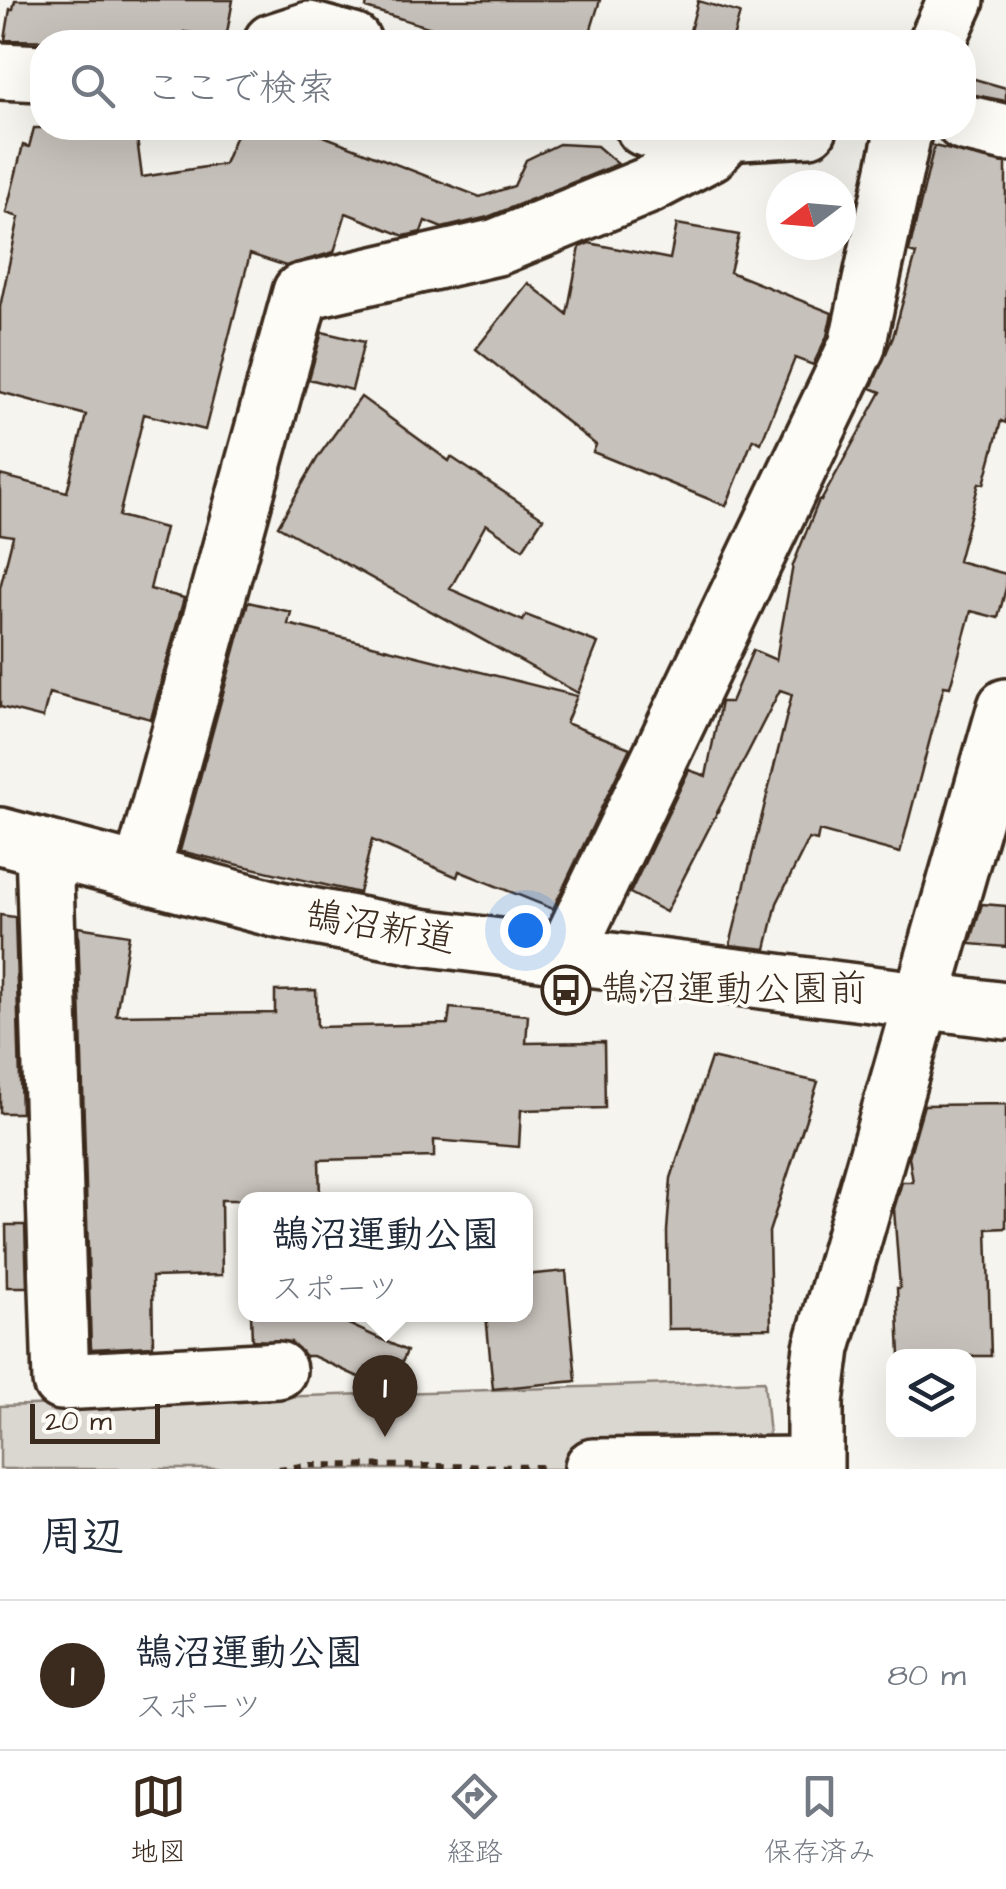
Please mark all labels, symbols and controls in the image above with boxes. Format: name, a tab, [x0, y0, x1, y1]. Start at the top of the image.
search box	[30, 30, 976, 140]
icon: search	[65, 58, 120, 113]
text: ここで検索	[145, 63, 335, 115]
north arrow	[766, 170, 856, 260]
street label: 鵠沼新道	[301, 889, 459, 967]
your location	[500, 905, 551, 956]
bus stop icon: 鵠沼運動公園前	[540, 964, 592, 1016]
place label: 鵠沼運動公園前	[601, 964, 867, 1016]
popup	[238, 1192, 533, 1322]
text: 鵠沼運動公園	[271, 1210, 500, 1262]
text: スポーツ	[271, 1267, 399, 1312]
map controls	[886, 1349, 976, 1439]
button: layers	[886, 1349, 976, 1439]
pin: 1	[352, 1354, 418, 1437]
scale bar	[30, 1399, 160, 1444]
text: 20 m	[45, 1402, 112, 1441]
text: 周辺	[40, 1509, 124, 1567]
text: 鵠沼運動公園	[135, 1628, 363, 1680]
text: 1	[70, 1653, 75, 1698]
text: 80 m	[887, 1653, 966, 1698]
text: スポーツ	[135, 1685, 262, 1730]
tab: 地図	[130, 1769, 186, 1872]
tab: 経路	[447, 1769, 503, 1872]
tab: 保存済み	[764, 1769, 876, 1872]

